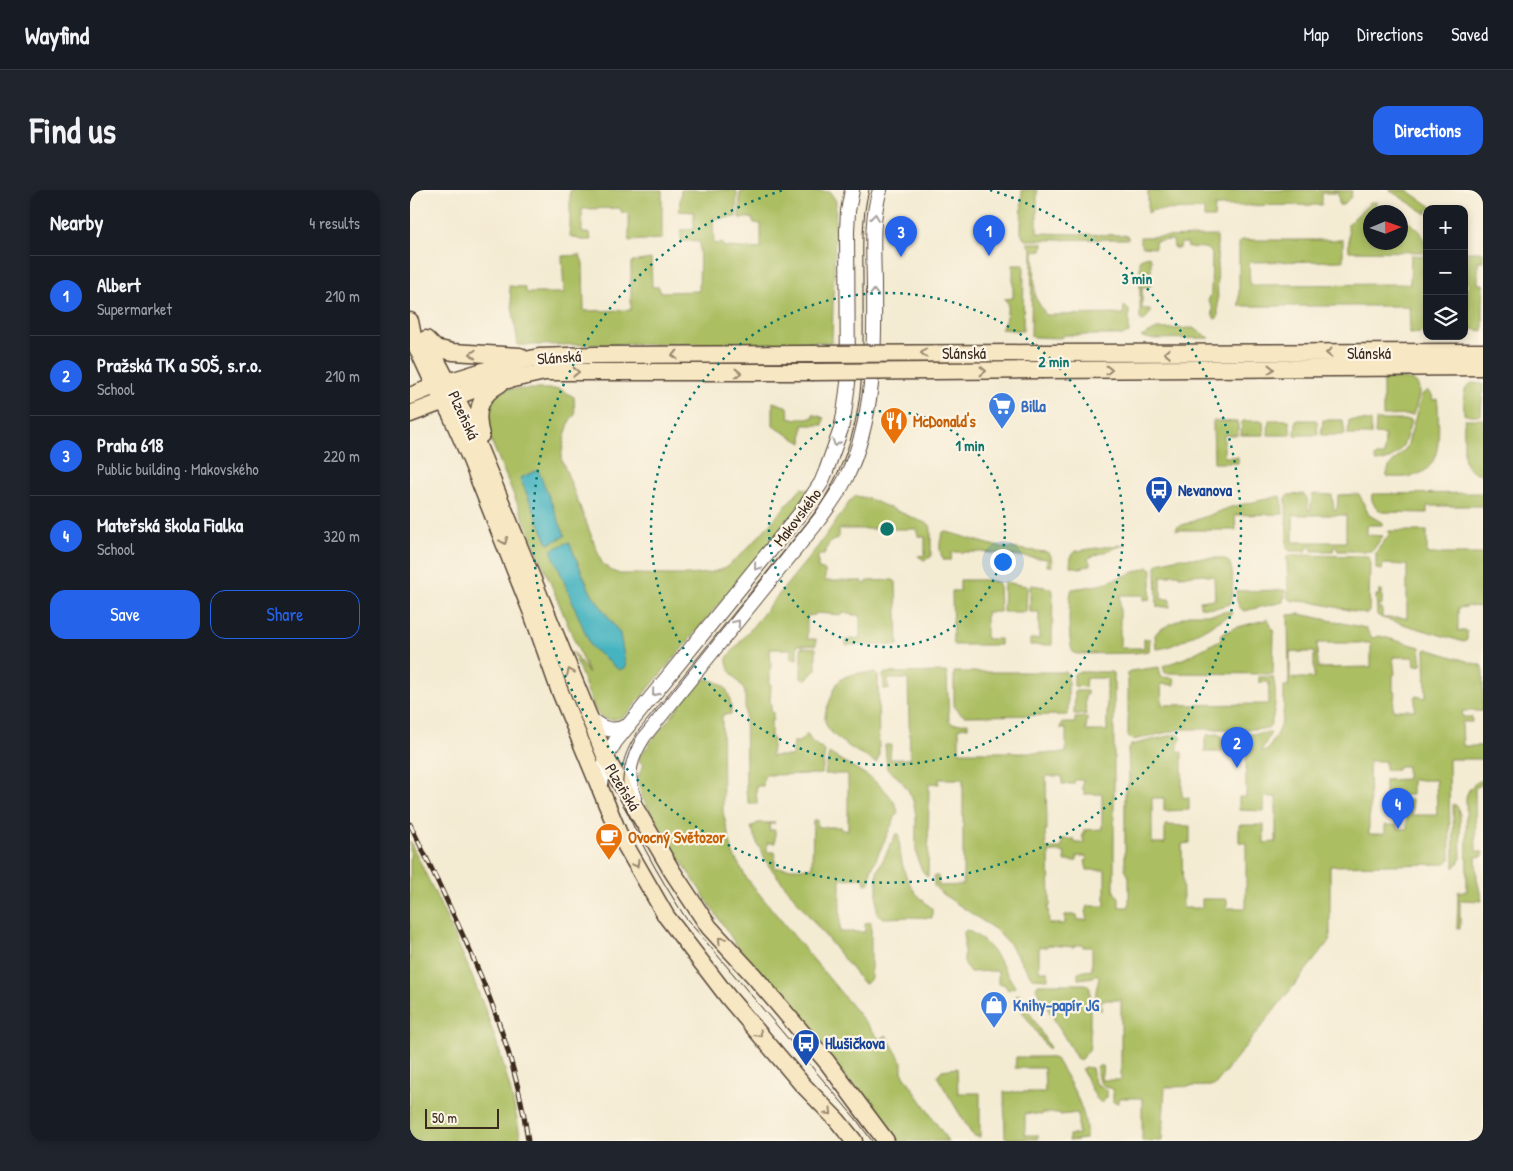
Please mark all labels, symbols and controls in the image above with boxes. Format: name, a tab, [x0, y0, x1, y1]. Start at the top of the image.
text: Wayfind	[25, 19, 89, 51]
text: Map	[1304, 22, 1329, 47]
text: Directions	[1357, 22, 1423, 47]
text: Saved	[1451, 22, 1488, 47]
button: Directions	[1373, 106, 1483, 155]
text: Find us	[30, 107, 116, 154]
north arrow	[1363, 205, 1408, 250]
map controls	[1423, 205, 1468, 340]
button: +	[1423, 205, 1468, 250]
text: Nearby	[50, 208, 103, 237]
text: 4 results	[309, 212, 360, 234]
one-way arrow	[869, 213, 880, 221]
pin: 1	[973, 215, 1005, 256]
pin: 3	[885, 216, 917, 257]
button: −	[1423, 250, 1468, 295]
text: 3 min	[1122, 268, 1152, 289]
text: Albert	[97, 272, 141, 298]
text: 1	[63, 285, 69, 307]
text: 210 m	[325, 285, 360, 307]
one-way arrow	[869, 289, 879, 296]
button: layers	[1423, 295, 1468, 340]
text: Supermarket	[97, 298, 172, 320]
street label: Slánská	[942, 342, 986, 364]
street label: Slánská	[1347, 342, 1391, 364]
street label: Slánská	[536, 344, 582, 370]
one-way arrow	[469, 348, 477, 359]
one-way arrow	[920, 348, 928, 358]
one-way arrow	[1162, 348, 1170, 358]
one-way arrow	[1325, 348, 1332, 358]
one-way arrow	[671, 349, 679, 360]
text: 2 min	[1039, 351, 1070, 372]
text: Pražská TK a SOŠ, s.r.o.	[97, 352, 262, 378]
one-way arrow	[1268, 364, 1276, 374]
text: 2	[62, 365, 70, 387]
text: 210 m	[325, 365, 360, 387]
one-way arrow	[1106, 365, 1113, 375]
one-way arrow	[980, 366, 987, 376]
one-way arrow	[572, 367, 580, 377]
one-way arrow	[735, 368, 743, 378]
text: School	[97, 378, 134, 400]
street label: Plzeňská	[443, 387, 485, 443]
supermarket icon: Billa	[987, 391, 1017, 430]
place label: Billa	[1021, 395, 1047, 417]
restaurant icon: McDonald's	[879, 406, 909, 445]
place label: McDonald's	[913, 410, 976, 432]
text: Praha 618	[97, 432, 163, 458]
text: 1 min	[955, 435, 985, 456]
one-way arrow	[832, 438, 842, 447]
text: 3	[62, 445, 70, 467]
text: 220 m	[323, 445, 360, 467]
text: Public building · Makovského	[97, 458, 259, 480]
bus stop icon: Nevanova	[1144, 475, 1174, 514]
place label: Nevanova	[1178, 479, 1233, 501]
street label: Makovského	[768, 483, 826, 551]
text: Mateřská škola Fialka	[97, 512, 243, 538]
centre of rings	[878, 520, 896, 538]
text: 4	[63, 525, 69, 547]
text: 320 m	[324, 525, 360, 547]
one-way arrow	[498, 537, 508, 545]
text: School	[97, 538, 134, 560]
your location	[990, 549, 1016, 575]
one-way arrow	[755, 561, 763, 570]
button: Save	[50, 590, 200, 639]
button: Share	[210, 590, 360, 639]
one-way arrow	[732, 619, 741, 628]
one-way arrow	[566, 668, 577, 677]
one-way arrow	[652, 687, 660, 696]
pin: 2	[1221, 727, 1253, 768]
street label: Plzeňská	[600, 759, 646, 815]
pin: 4	[1382, 788, 1414, 829]
cafe icon: Ovocný Světozor	[594, 822, 624, 861]
place label: Ovocný Světozor	[628, 826, 726, 849]
one-way arrow	[630, 859, 640, 868]
one-way arrow	[718, 937, 727, 946]
shop icon: Knihy-papír JG	[979, 990, 1009, 1029]
place label: Knihy-papír JG	[1013, 994, 1099, 1017]
bus stop icon: Hlušičkova	[791, 1028, 821, 1067]
one-way arrow	[754, 1029, 763, 1038]
place label: Hlušičkova	[825, 1032, 886, 1054]
scale bar	[425, 1106, 499, 1129]
one-way arrow	[823, 1106, 832, 1115]
text: 50 m	[432, 1108, 457, 1127]

